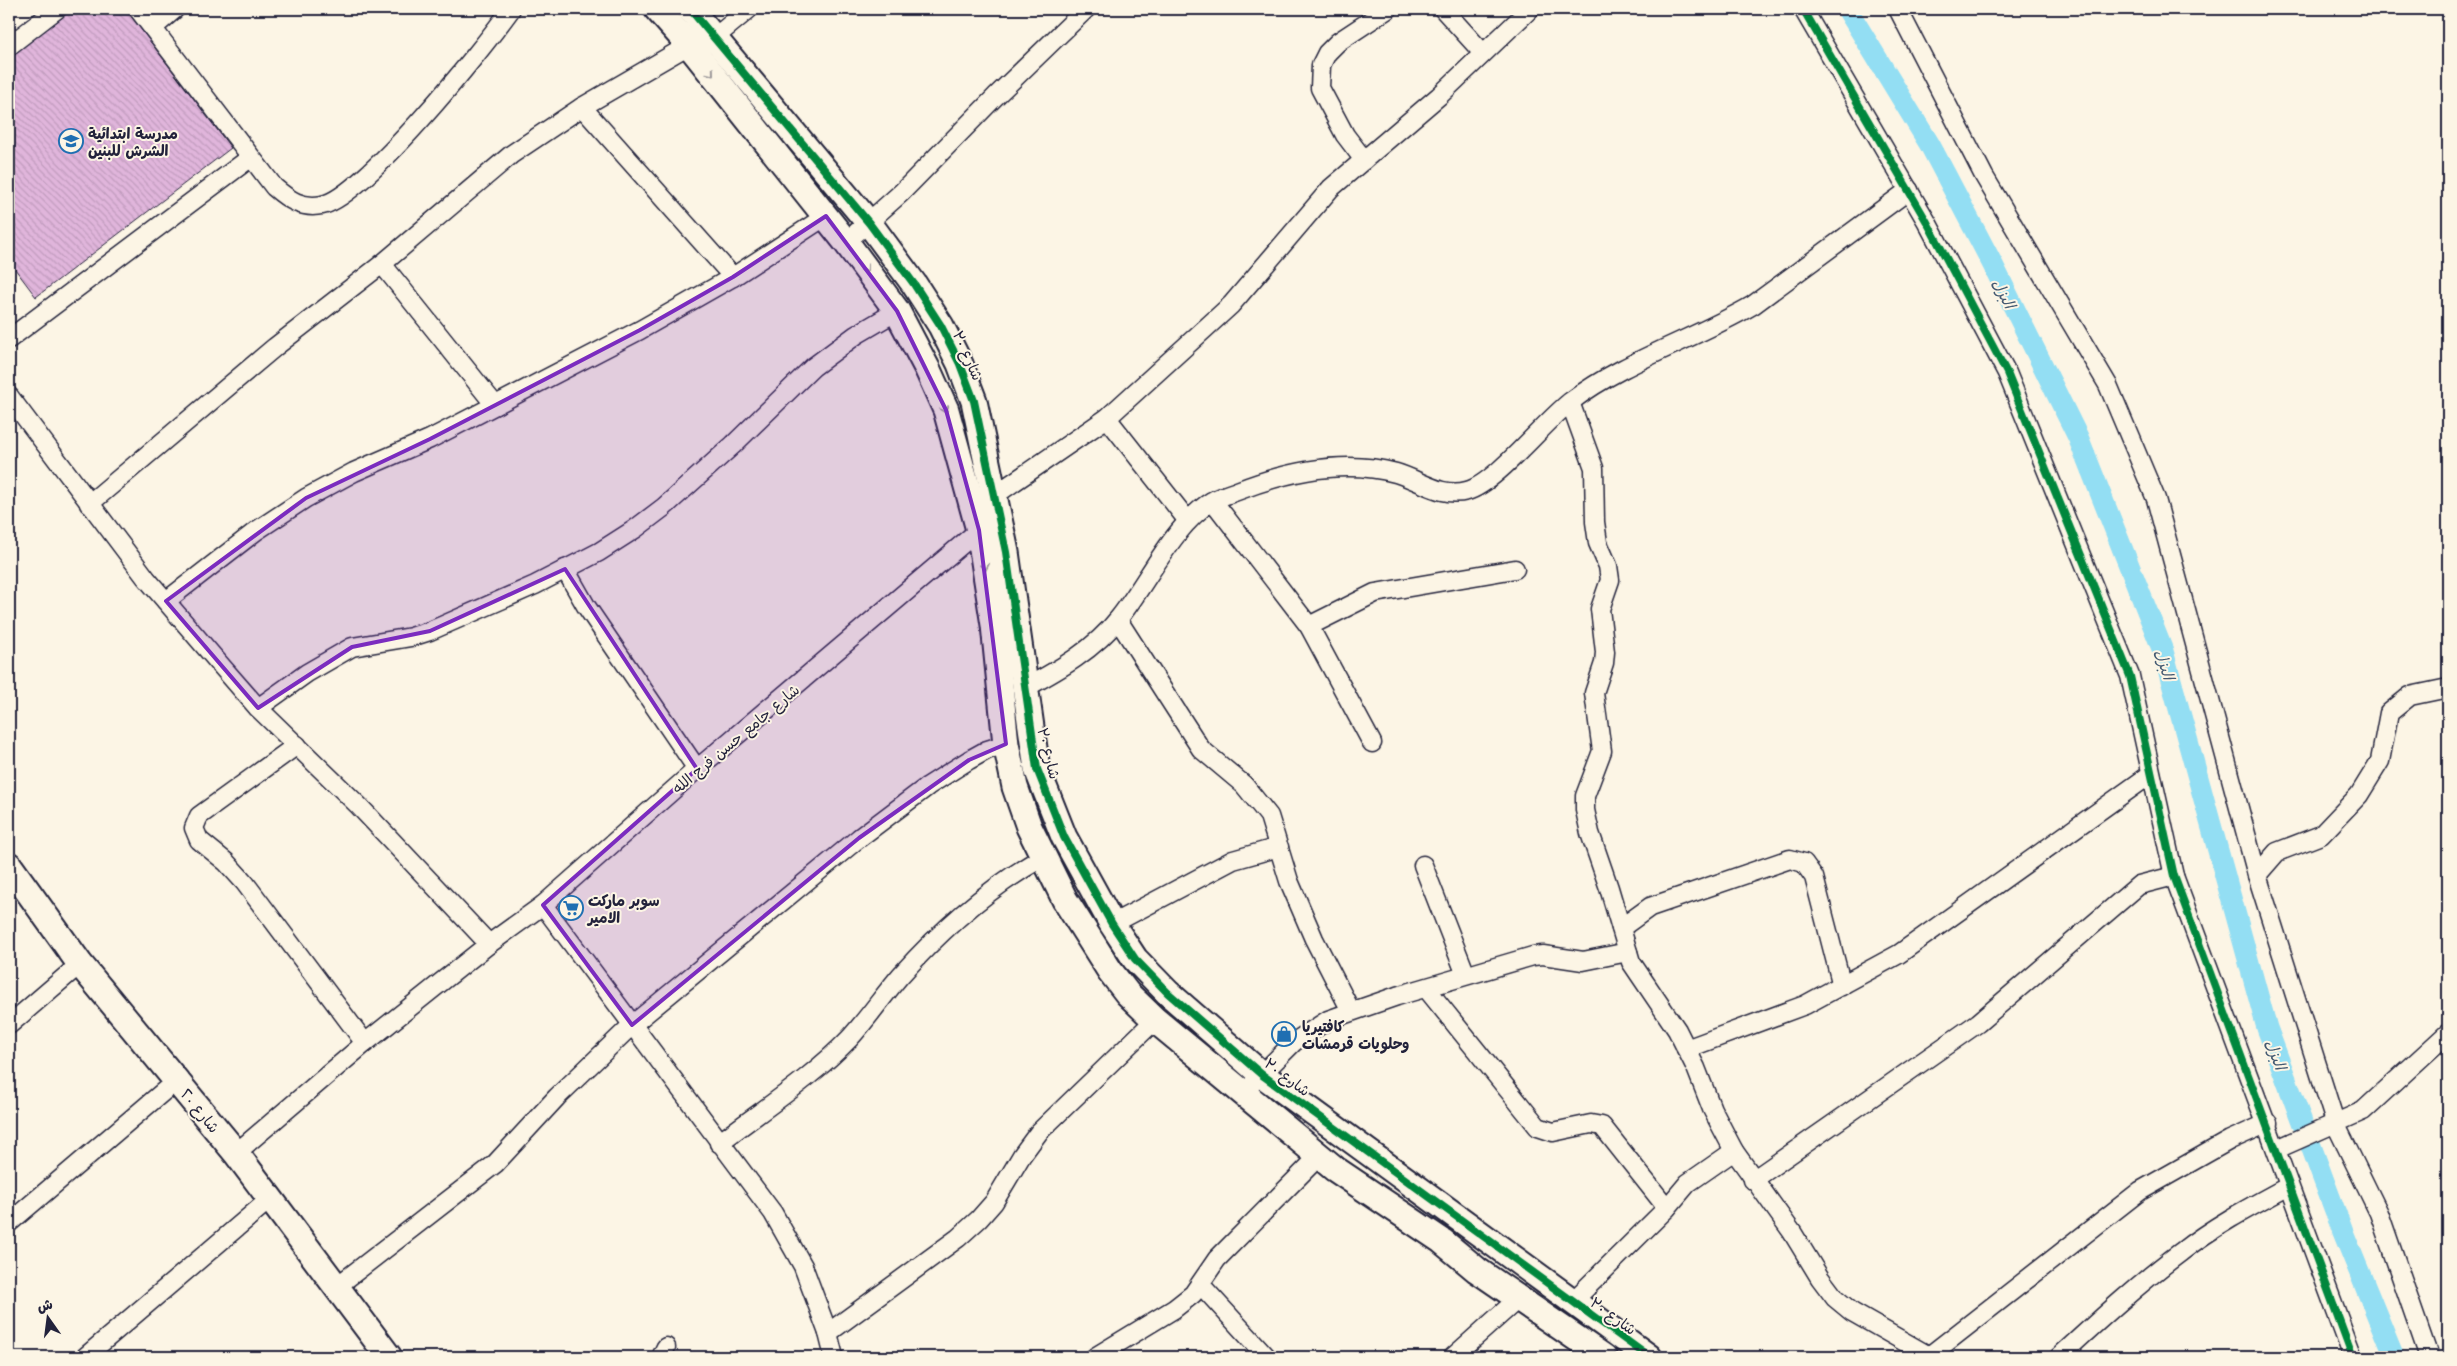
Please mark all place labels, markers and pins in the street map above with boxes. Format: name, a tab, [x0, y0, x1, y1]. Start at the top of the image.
place label: مدرسة ابتدائية الشرش للبنين	[88, 121, 178, 161]
school or university icon: مدرسة ابتدائية الشرش للبنين	[58, 128, 84, 154]
place label: سوبر ماركت الامير	[586, 888, 660, 928]
supermarket icon: سوبر ماركت الامير	[558, 895, 584, 921]
place label: كافتيريا وحلويات قرمشات	[1302, 1014, 1409, 1054]
shop icon: كافتيريا وحلويات قرمشات	[1271, 1021, 1297, 1047]

